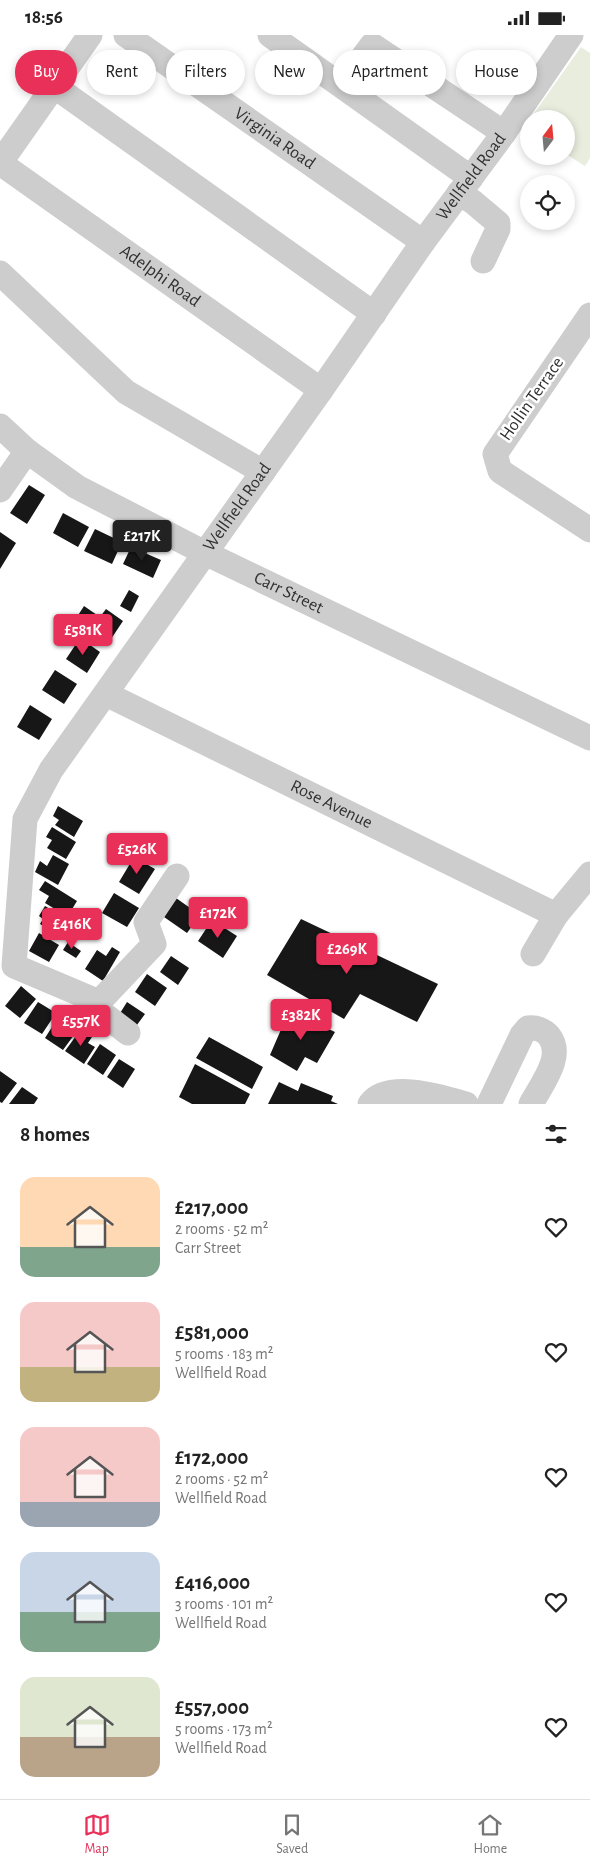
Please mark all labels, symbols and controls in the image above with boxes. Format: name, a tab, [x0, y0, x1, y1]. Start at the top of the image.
text: 18:56	[25, 8, 63, 27]
chip: Buy	[15, 50, 77, 95]
chip: Rent	[87, 50, 156, 95]
chip: Filters	[166, 50, 245, 95]
chip: New	[255, 50, 323, 95]
chip: Apartment	[333, 50, 446, 95]
chip: House	[456, 50, 537, 95]
street label: Virginia Road	[231, 104, 318, 173]
north arrow	[520, 110, 575, 165]
map controls	[520, 110, 575, 230]
street label: Wellfield Road	[433, 130, 509, 224]
button: locate	[520, 175, 575, 230]
street label: Adelphi Road	[116, 242, 204, 311]
street label: Hollin Terrace	[497, 354, 567, 444]
street label: Wellfield Road	[200, 460, 275, 555]
pin: £217K	[107, 519, 177, 562]
text: £217K	[124, 528, 160, 544]
street label: Carr Street	[251, 569, 326, 617]
pin: £581K	[48, 613, 118, 656]
text: £581K	[64, 622, 102, 638]
street label: Rose Avenue	[288, 777, 375, 832]
pin: £526K	[102, 833, 172, 875]
text: £526K	[118, 841, 156, 857]
pin: £172K	[183, 897, 253, 939]
text: £172K	[200, 905, 236, 921]
pin: £416K	[37, 907, 107, 950]
text: £416K	[53, 916, 91, 932]
pin: £269K	[312, 933, 382, 975]
text: £269K	[327, 941, 367, 957]
pin: £382K	[266, 999, 336, 1041]
pin: £557K	[46, 1005, 116, 1047]
text: £382K	[282, 1007, 320, 1023]
text: £557K	[62, 1013, 100, 1029]
icon: filters	[542, 1120, 570, 1148]
text: 8 homes	[20, 1124, 90, 1145]
icon: home	[60, 1197, 120, 1257]
text: £217,000	[175, 1197, 249, 1218]
icon: heart	[542, 1213, 570, 1241]
text: 2 rooms · 52 m²	[175, 1221, 268, 1237]
text: Carr Street	[175, 1240, 241, 1256]
icon: home	[60, 1322, 120, 1382]
text: £581,000	[175, 1322, 249, 1343]
icon: heart	[542, 1338, 570, 1366]
text: 5 rooms · 183 m²	[175, 1346, 273, 1362]
text: Wellfield Road	[175, 1365, 267, 1381]
icon: home	[60, 1447, 120, 1507]
text: £172,000	[175, 1447, 249, 1468]
icon: heart	[542, 1463, 570, 1491]
text: 2 rooms · 52 m²	[175, 1471, 268, 1487]
text: Wellfield Road	[175, 1490, 267, 1506]
icon: home	[60, 1572, 120, 1632]
text: £416,000	[175, 1572, 250, 1593]
icon: heart	[542, 1588, 570, 1616]
text: 3 rooms · 101 m²	[175, 1596, 273, 1612]
text: Wellfield Road	[175, 1615, 267, 1631]
icon: home	[60, 1697, 120, 1757]
text: £557,000	[175, 1697, 249, 1718]
icon: heart	[542, 1713, 570, 1741]
text: 5 rooms · 173 m²	[175, 1721, 273, 1737]
text: Wellfield Road	[175, 1740, 267, 1756]
tab: Map	[83, 1811, 111, 1858]
tab: Saved	[276, 1811, 308, 1858]
tab: Home	[474, 1811, 507, 1858]

